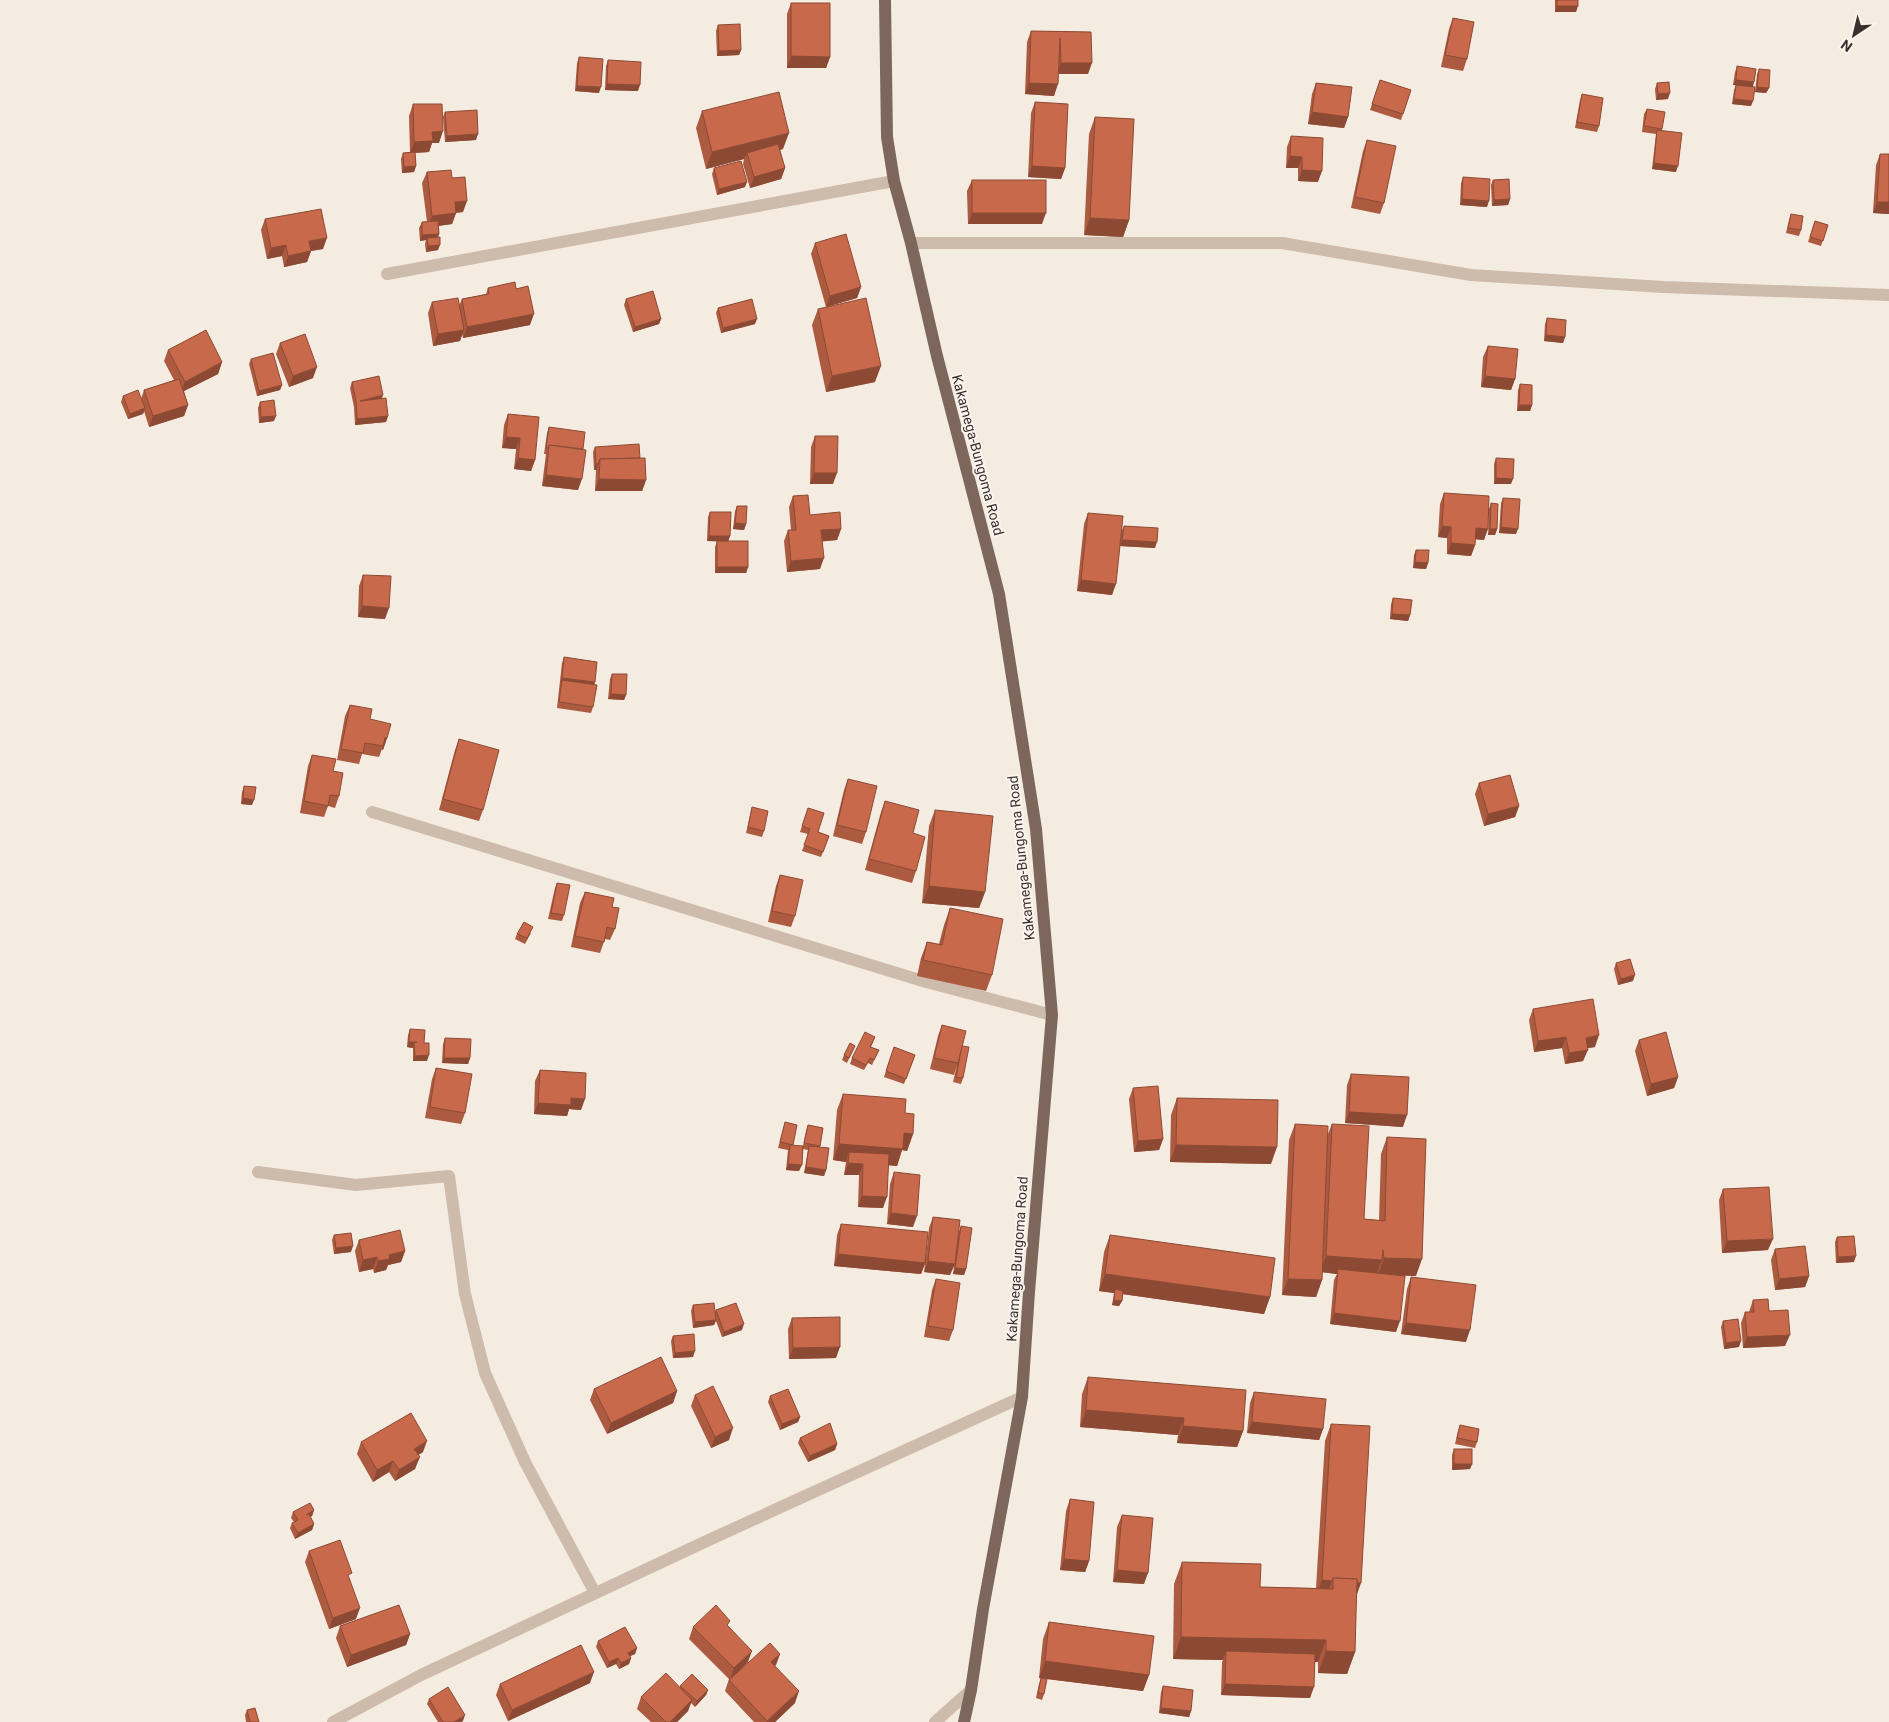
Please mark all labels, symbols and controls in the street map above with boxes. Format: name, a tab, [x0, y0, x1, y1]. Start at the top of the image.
north arrow	[1829, 10, 1879, 60]
text: N	[1838, 36, 1855, 55]
street label: Kakamega-Bungoma Road	[949, 373, 1007, 537]
street label: Kakamega-Bungoma Road	[1004, 775, 1038, 941]
street label: Kakamega-Bungoma Road	[1003, 1176, 1031, 1342]

